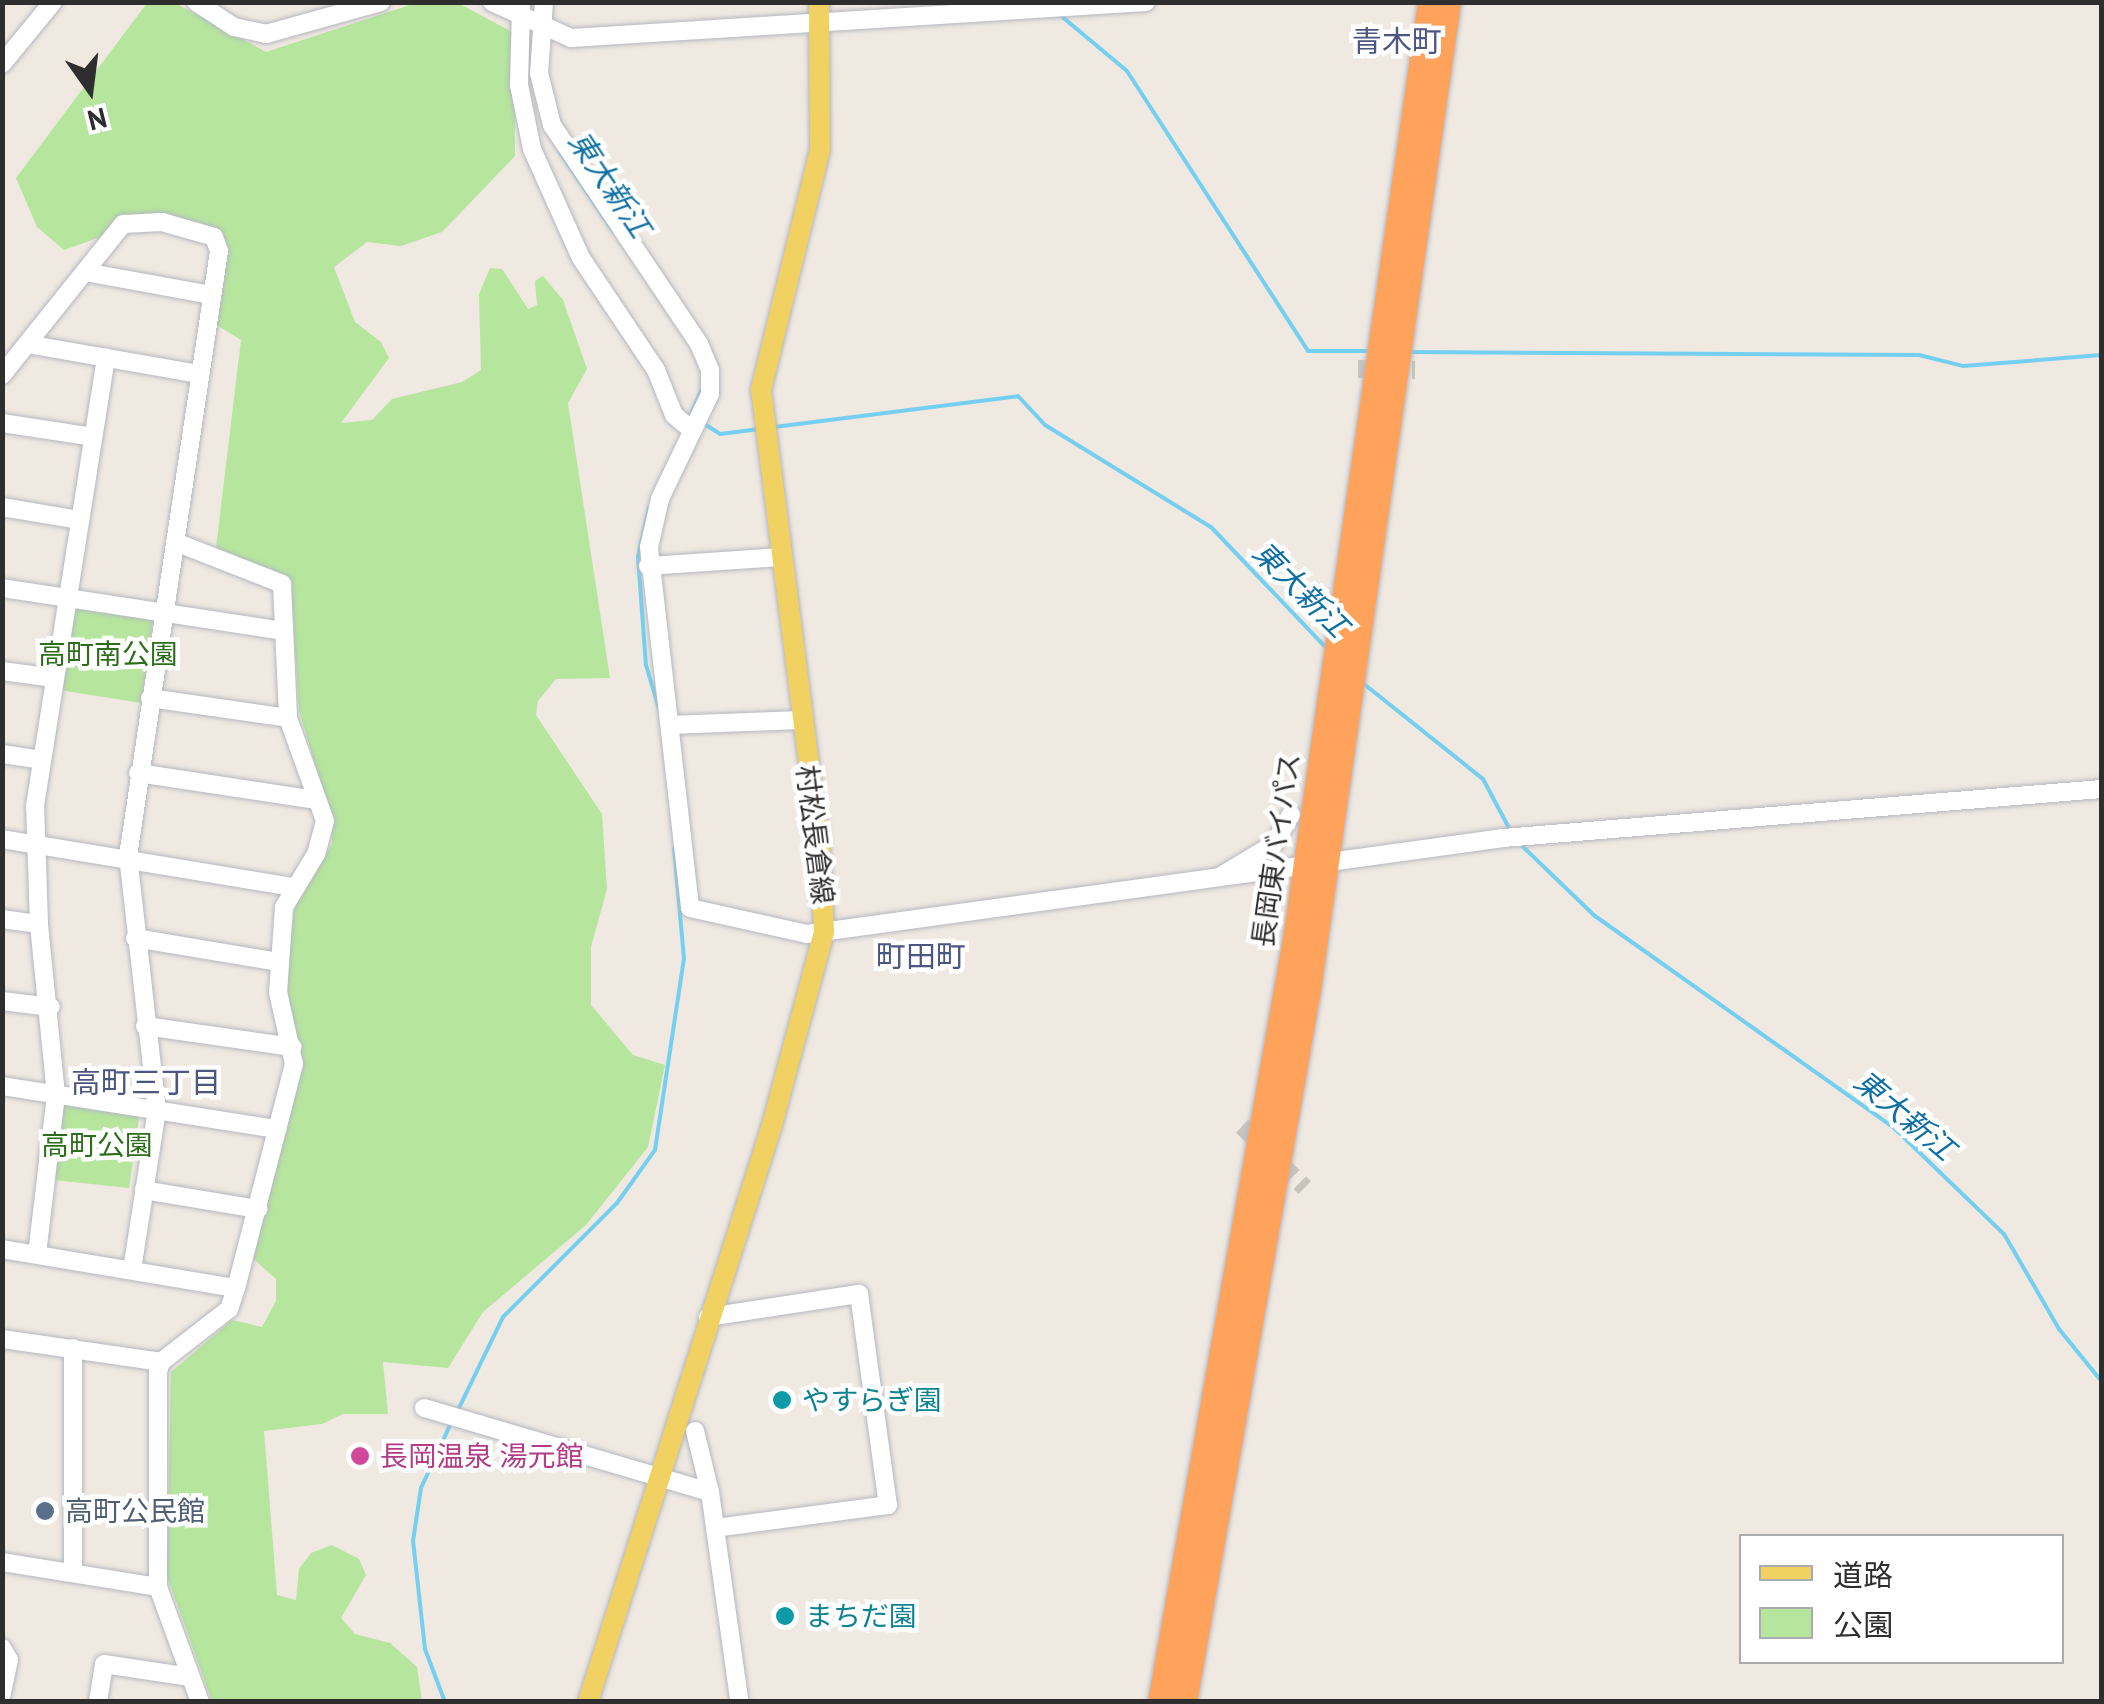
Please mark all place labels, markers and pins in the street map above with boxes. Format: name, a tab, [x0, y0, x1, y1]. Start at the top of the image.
place label: やすらぎ園	[802, 1383, 942, 1417]
marker: やすらぎ園	[771, 1389, 793, 1411]
place label: 長岡温泉 湯元館	[380, 1439, 583, 1473]
marker: 長岡温泉 湯元館	[349, 1445, 371, 1467]
place label: 高町公民館	[65, 1494, 205, 1528]
marker: 高町公民館	[34, 1500, 56, 1522]
place label: まちだ園	[805, 1599, 917, 1633]
marker: まちだ園	[774, 1605, 796, 1627]

